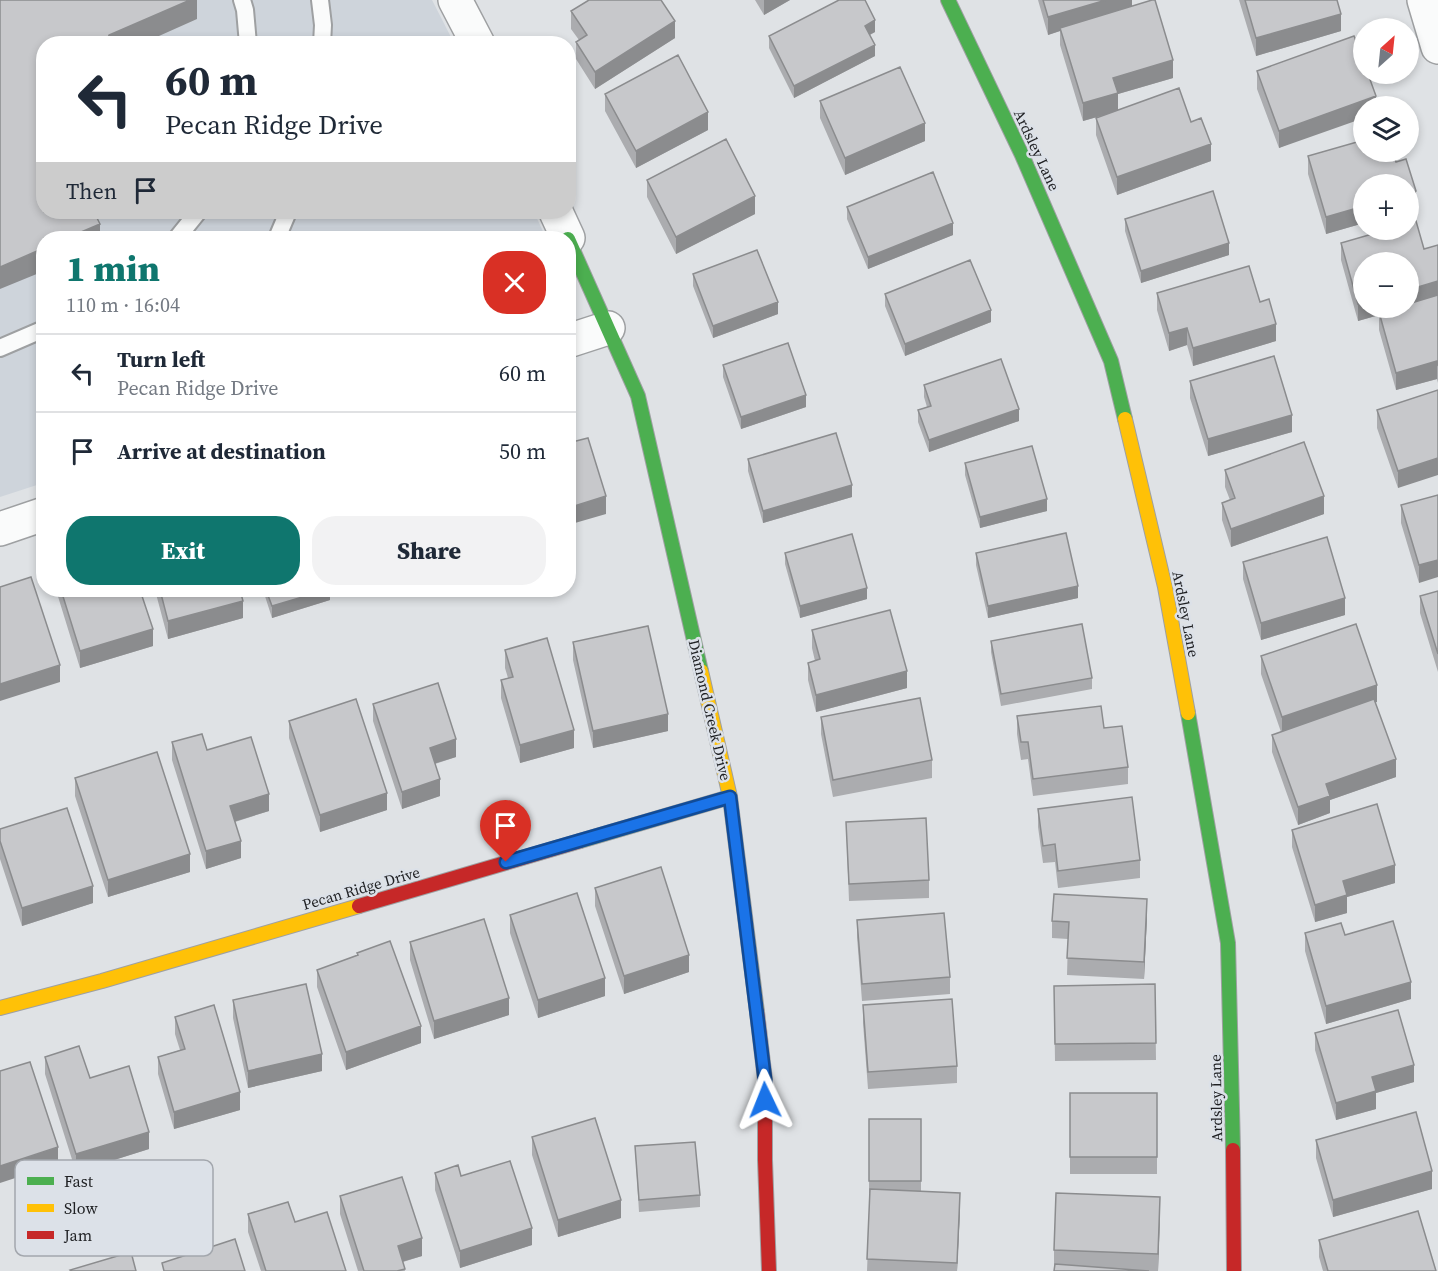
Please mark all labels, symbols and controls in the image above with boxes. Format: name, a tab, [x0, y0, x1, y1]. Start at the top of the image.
north arrow	[1353, 18, 1419, 84]
map controls	[1353, 18, 1419, 318]
text: 60 m	[165, 51, 258, 109]
icon: left	[66, 60, 144, 138]
button: layers	[1353, 96, 1419, 162]
text: Pecan Ridge Drive	[165, 106, 383, 143]
street label: Ardsley Lane	[1009, 106, 1065, 194]
icon: arrive	[129, 174, 162, 207]
button: +	[1353, 174, 1419, 240]
text: Then	[66, 176, 117, 206]
text: 1 min	[66, 244, 160, 293]
button: close	[483, 251, 546, 314]
button: −	[1353, 252, 1419, 318]
text: 110 m · 16:04	[66, 291, 180, 319]
text: Turn left	[117, 344, 205, 374]
icon: left	[66, 357, 99, 390]
text: 60 m	[499, 358, 546, 388]
text: Pecan Ridge Drive	[117, 374, 279, 402]
icon: arrive	[66, 435, 99, 468]
text: Arrive at destination	[117, 436, 326, 466]
text: 50 m	[499, 436, 546, 466]
button: Exit	[66, 516, 300, 585]
button: Share	[312, 516, 546, 585]
street label: Ardsley Lane	[1167, 569, 1205, 659]
street label: Diamond Creek Drive	[684, 637, 737, 783]
pin	[480, 800, 531, 862]
icon: arrive	[489, 809, 522, 842]
street label: Pecan Ridge Drive	[300, 861, 422, 915]
street label: Ardsley Lane	[1205, 1054, 1227, 1142]
position arrow	[733, 1068, 797, 1132]
legend	[15, 1160, 213, 1256]
text: Fast	[64, 1170, 94, 1192]
text: Slow	[64, 1197, 99, 1219]
text: Jam	[63, 1224, 92, 1246]

